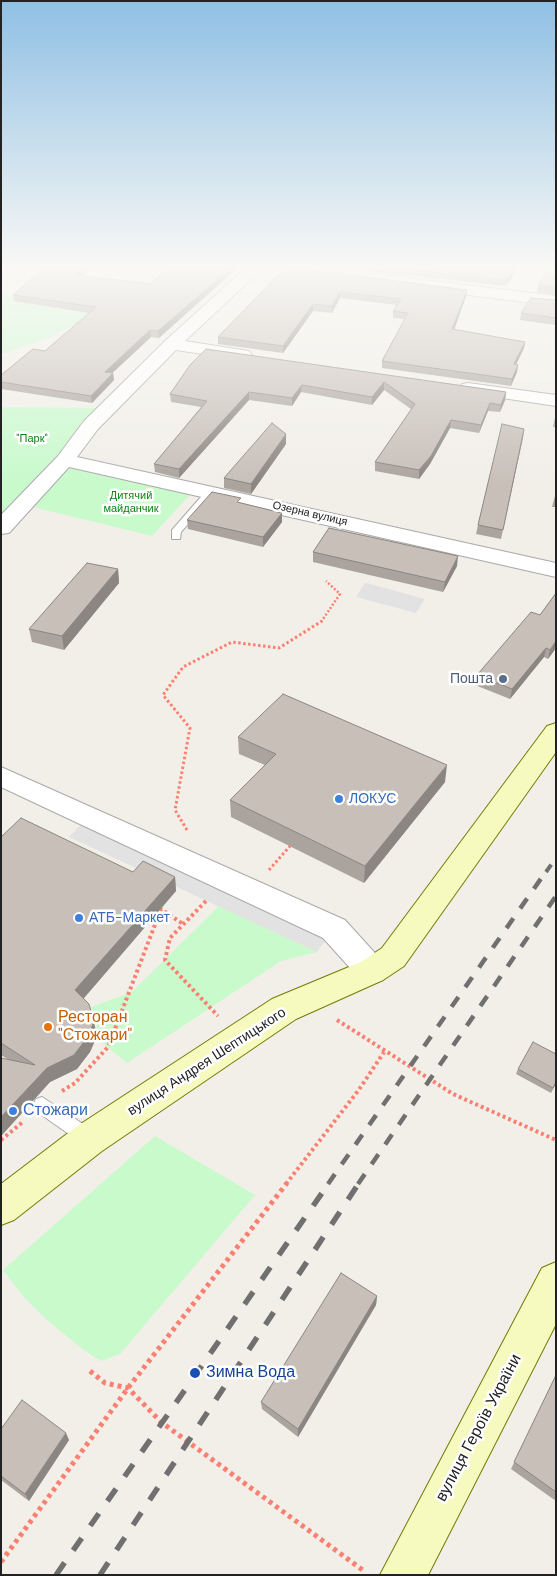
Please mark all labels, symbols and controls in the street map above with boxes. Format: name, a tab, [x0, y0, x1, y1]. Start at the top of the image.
park label: "Парк"	[16, 432, 48, 446]
park label: Дитячий майданчик	[103, 489, 159, 515]
street label: Озерна вулиця	[271, 499, 349, 529]
place label: Пошта	[450, 671, 493, 687]
marker: Пошта	[497, 673, 509, 685]
place label: ЛОКУС	[349, 791, 396, 807]
marker: ЛОКУС	[333, 793, 345, 805]
place label: АТБ-Маркет	[89, 910, 170, 926]
marker: АТБ-Маркет	[73, 912, 85, 924]
street label: вулиця Андрея Шептицького	[125, 1004, 289, 1120]
place label: Ресторан "Стожари"	[58, 1008, 132, 1046]
marker: Ресторан "Стожари"	[42, 1021, 54, 1033]
place label: Стожари	[23, 1101, 88, 1121]
marker: Стожари	[7, 1105, 19, 1117]
street label: вулиця Героїв України	[432, 1351, 526, 1505]
place label: Зимна Вода	[206, 1363, 295, 1383]
marker: Зимна Вода	[188, 1366, 202, 1380]

